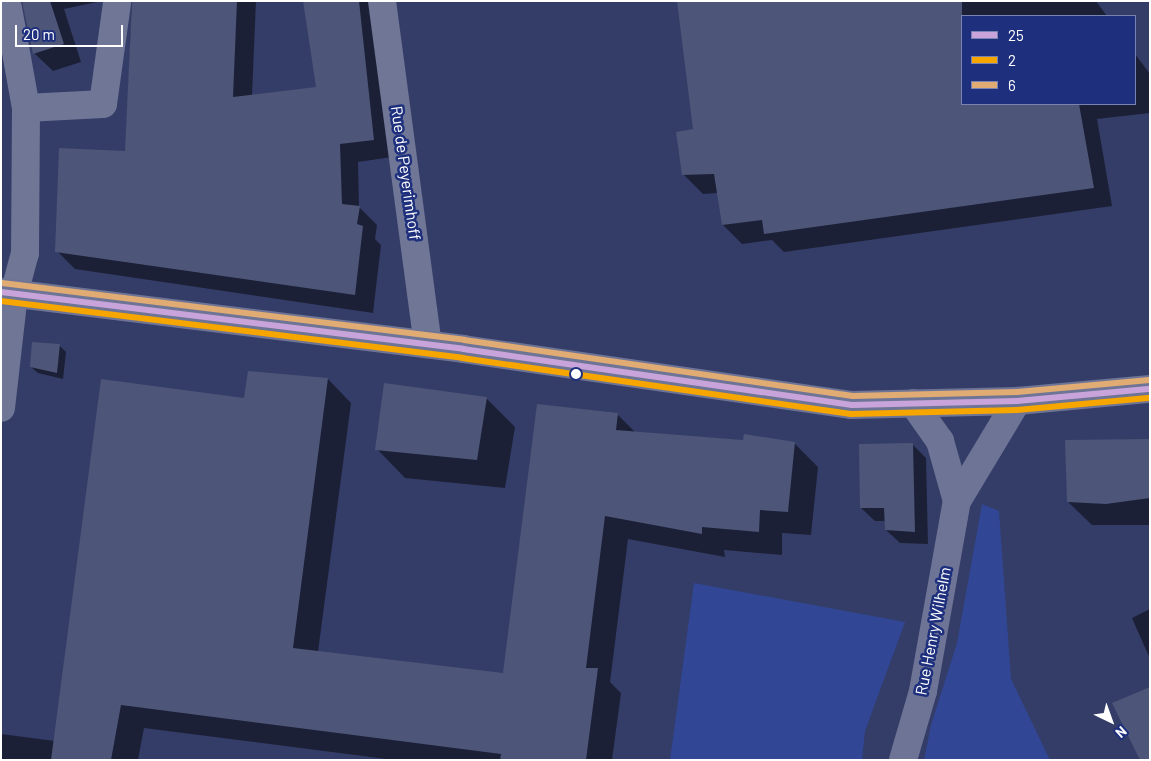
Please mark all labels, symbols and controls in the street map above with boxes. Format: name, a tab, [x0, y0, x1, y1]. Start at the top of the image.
scale bar	[18, 15, 125, 47]
legend	[961, 15, 1136, 105]
text: 20 m	[23, 25, 55, 43]
text: 25	[1008, 26, 1024, 44]
text: 2	[1008, 51, 1016, 69]
text: 6	[1008, 76, 1016, 94]
street label: Rue de Peyerimhoff	[387, 105, 425, 241]
unlabelled marker	[571, 369, 581, 379]
street label: Rue Henry Wilhelm	[911, 565, 955, 697]
north arrow	[1086, 696, 1136, 746]
text: N	[1112, 723, 1131, 742]

